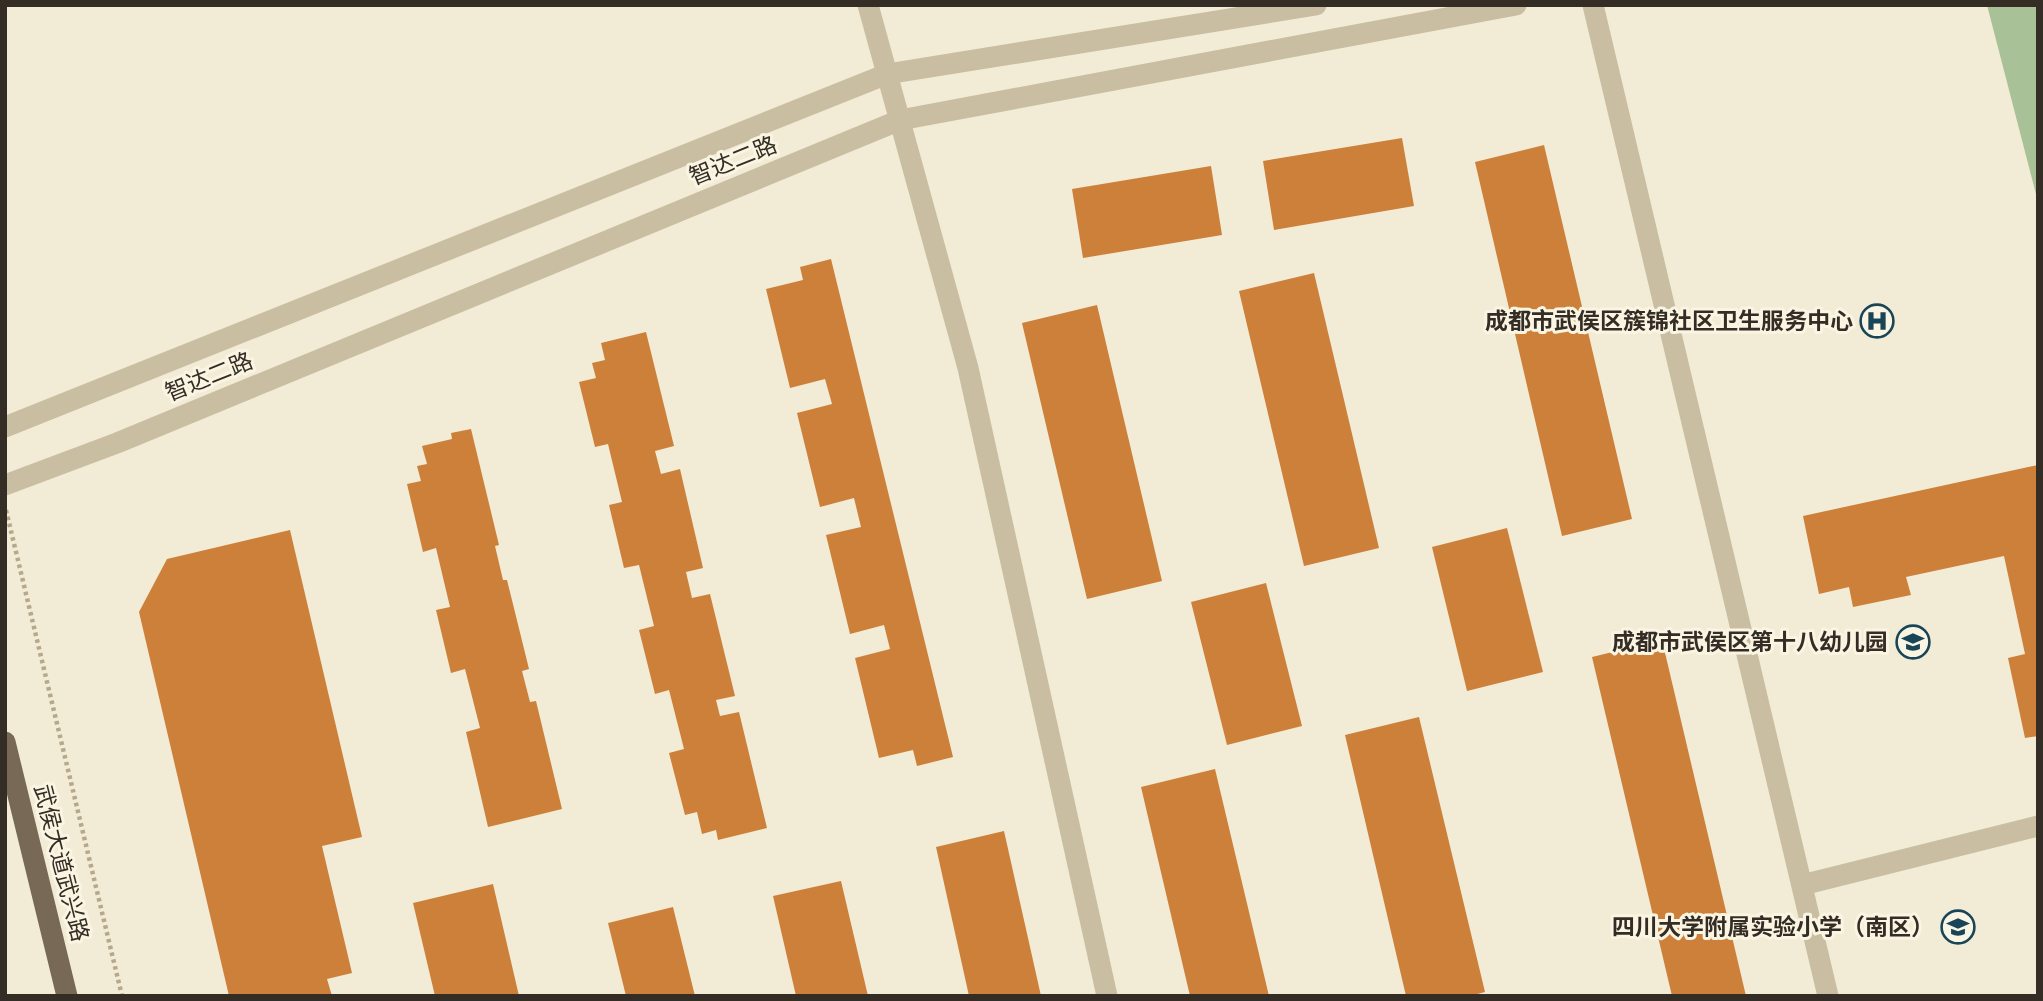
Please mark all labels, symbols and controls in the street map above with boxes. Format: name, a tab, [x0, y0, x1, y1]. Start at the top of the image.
street label: 智达二路	[685, 131, 781, 191]
hospital icon: 成都市武侯区簇锦社区卫生服务中心	[1858, 302, 1896, 340]
place label: 成都市武侯区簇锦社区卫生服务中心	[1485, 308, 1853, 335]
street label: 智达二路	[161, 347, 257, 407]
school or university icon: 成都市武侯区第十八幼儿园	[1894, 623, 1932, 661]
place label: 成都市武侯区第十八幼儿园	[1612, 629, 1888, 656]
street label: 武侯大道武兴路	[28, 782, 94, 944]
school or university icon: 四川大学附属实验小学（南区）	[1939, 908, 1977, 946]
place label: 四川大学附属实验小学（南区）	[1612, 914, 1934, 941]

